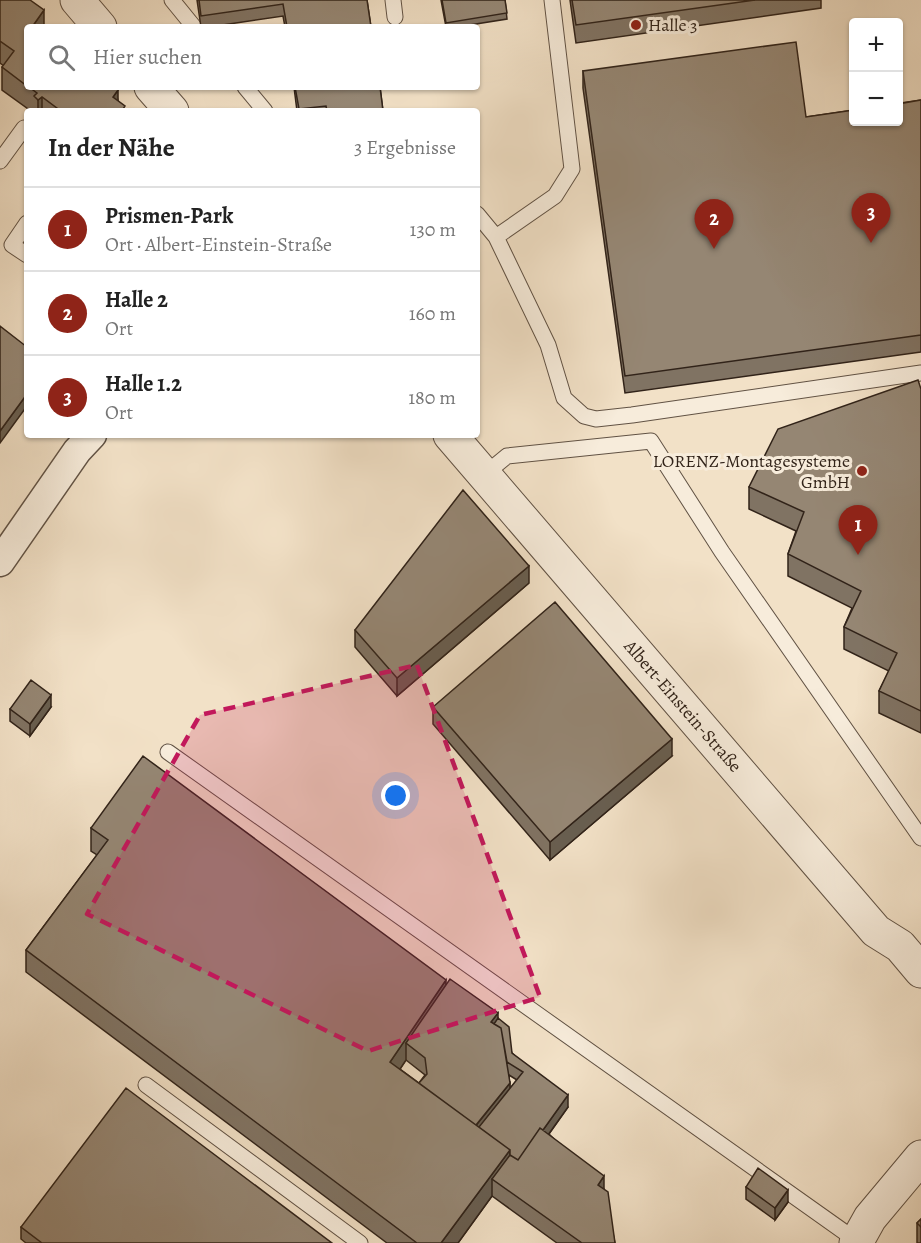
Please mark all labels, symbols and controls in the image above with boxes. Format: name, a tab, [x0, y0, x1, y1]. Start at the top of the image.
place label: Halle 3	[648, 13, 698, 37]
marker: Halle 3	[629, 18, 643, 32]
map controls	[849, 18, 903, 126]
button: +	[849, 18, 903, 72]
search box	[24, 24, 480, 90]
icon: search	[45, 41, 78, 74]
text: Hier suchen	[93, 42, 202, 72]
button: −	[849, 72, 903, 126]
text: In der Nähe	[48, 130, 175, 165]
text: 3 Ergebnisse	[354, 134, 456, 161]
pin: 3	[852, 194, 890, 243]
pin: 2	[694, 200, 734, 249]
text: Prismen-Park	[105, 201, 233, 231]
text: 1	[64, 216, 71, 243]
text: 130 m	[410, 216, 456, 243]
text: Ort · Albert-Einstein-Straße	[105, 231, 332, 258]
text: Halle 2	[105, 285, 168, 315]
text: 2	[63, 300, 72, 327]
text: 160 m	[409, 300, 456, 327]
text: Ort	[105, 315, 133, 342]
text: Halle 1.2	[105, 369, 182, 399]
text: 3	[63, 384, 72, 411]
text: 180 m	[408, 384, 456, 411]
text: Ort	[105, 399, 133, 426]
place label: LORENZ-Montagesysteme GmbH	[653, 449, 850, 494]
marker: LORENZ-Montagesysteme GmbH	[855, 464, 869, 478]
pin: 1	[838, 506, 878, 555]
street label: Albert-Einstein-Straße	[618, 634, 747, 777]
your location	[381, 781, 410, 810]

